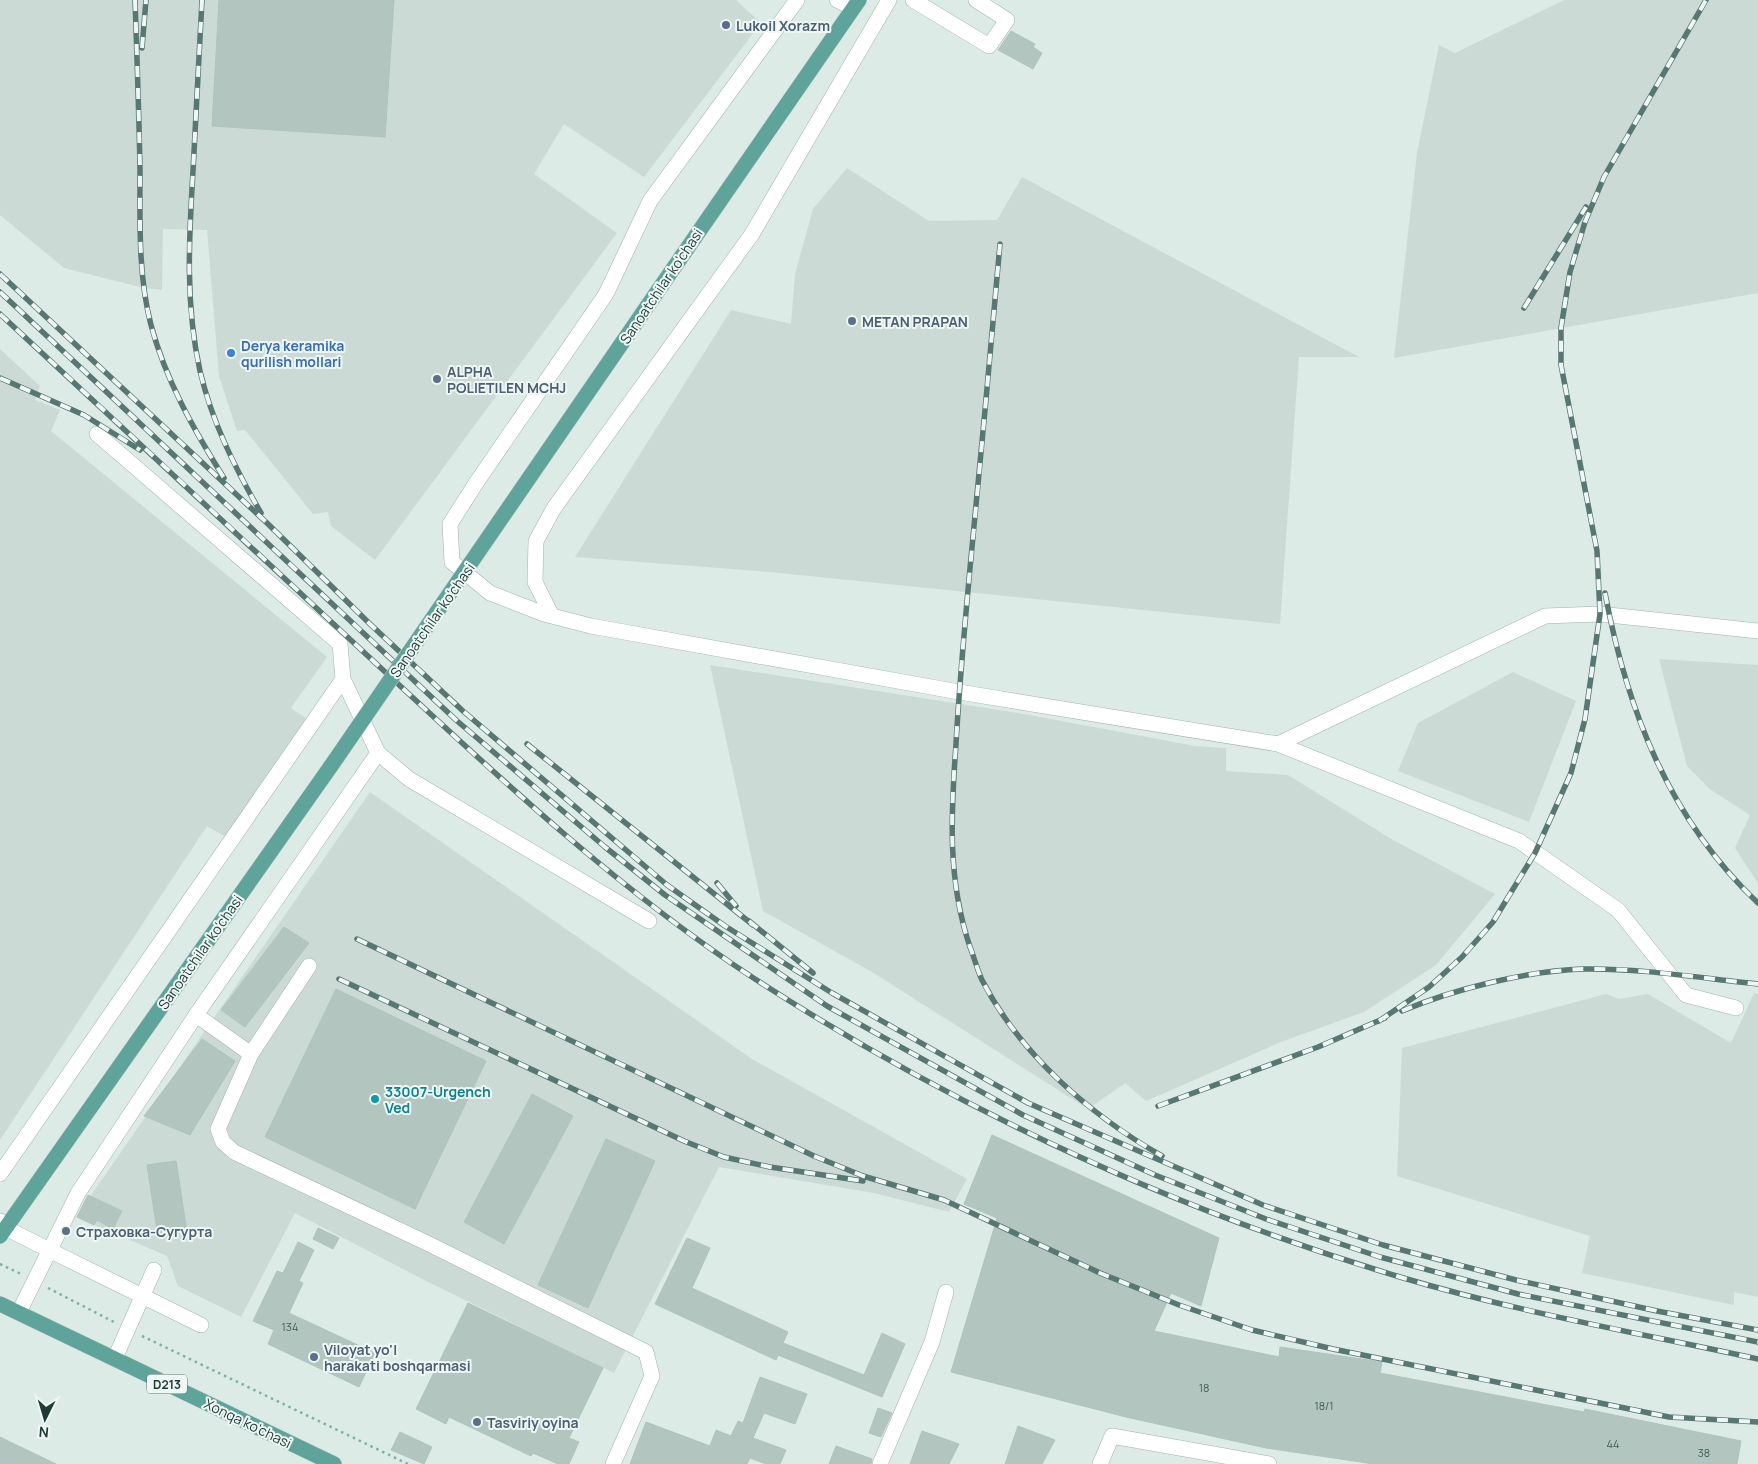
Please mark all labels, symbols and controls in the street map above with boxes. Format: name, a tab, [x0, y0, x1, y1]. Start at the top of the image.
place label: Lukoil Xorazm	[736, 16, 830, 35]
marker: Lukoil Xorazm	[720, 19, 732, 31]
street label: Sanoatchilar ko'chasi	[615, 225, 707, 347]
place label: METAN PRAPAN	[862, 312, 968, 331]
marker: METAN PRAPAN	[846, 315, 858, 327]
place label: Derya keramika qurilish mollari	[241, 336, 344, 371]
marker: Derya keramika qurilish mollari	[225, 347, 237, 359]
place label: ALPHA POLIETILEN MCHJ	[447, 362, 566, 397]
marker: ALPHA POLIETILEN MCHJ	[431, 373, 443, 385]
street label: Sanoatchilar ko'chasi	[385, 559, 479, 681]
street label: Sanoatchilar ko'chasi	[153, 891, 247, 1013]
place label: 33007-Urgench Ved	[385, 1082, 491, 1117]
marker: 33007-Urgench Ved	[369, 1093, 381, 1105]
place label: Страховка-Сугурта	[76, 1222, 212, 1241]
marker: Страховка-Сугурта	[60, 1225, 72, 1237]
house number: 134	[282, 1319, 298, 1334]
place label: Viloyat yo'l harakati boshqarmasi	[324, 1340, 471, 1375]
marker: Viloyat yo'l harakati boshqarmasi	[308, 1351, 320, 1363]
road number: D213	[147, 1375, 187, 1394]
house number: 18	[1199, 1380, 1209, 1395]
north arrow	[20, 1394, 70, 1444]
street label: Xonqa ko'chasi	[201, 1394, 295, 1452]
house number: 18/1	[1314, 1398, 1334, 1413]
place label: Tasviriy oyina	[487, 1413, 579, 1432]
marker: Tasviriy oyina	[471, 1416, 483, 1428]
text: N	[38, 1423, 50, 1442]
house number: 44	[1606, 1436, 1620, 1451]
house number: 38	[1698, 1445, 1710, 1460]

